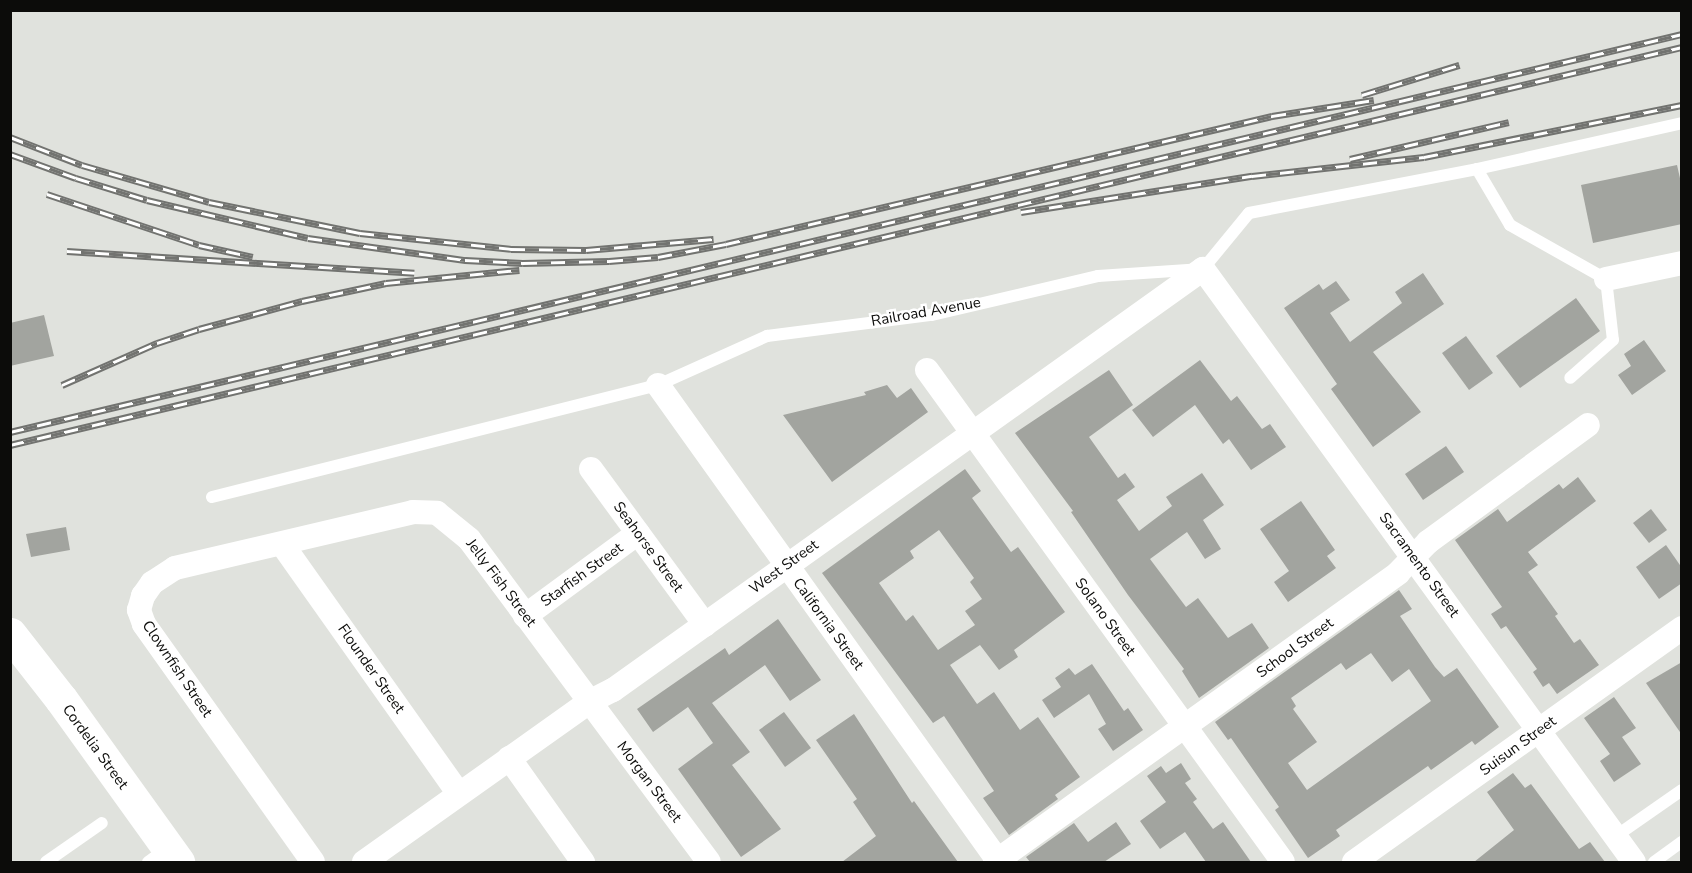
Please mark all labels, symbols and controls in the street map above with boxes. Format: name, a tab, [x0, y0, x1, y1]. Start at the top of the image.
street label: Railroad Avenue	[870, 293, 982, 331]
street label: Seahorse Street	[609, 498, 687, 596]
street label: Sacramento Street	[1375, 509, 1463, 621]
street label: Jelly Fish Street	[462, 536, 540, 630]
street label: West Street	[746, 536, 822, 598]
street label: Starfish Street	[537, 539, 627, 611]
street label: California Street	[789, 575, 867, 673]
street label: Solano Street	[1071, 575, 1139, 659]
street label: School Street	[1253, 614, 1337, 682]
street label: Clownfish Street	[138, 617, 216, 721]
street label: Flounder Street	[334, 621, 408, 717]
street label: Cordelia Street	[58, 701, 132, 793]
street label: Suisun Street	[1476, 712, 1560, 780]
street label: Morgan Street	[613, 738, 685, 826]

